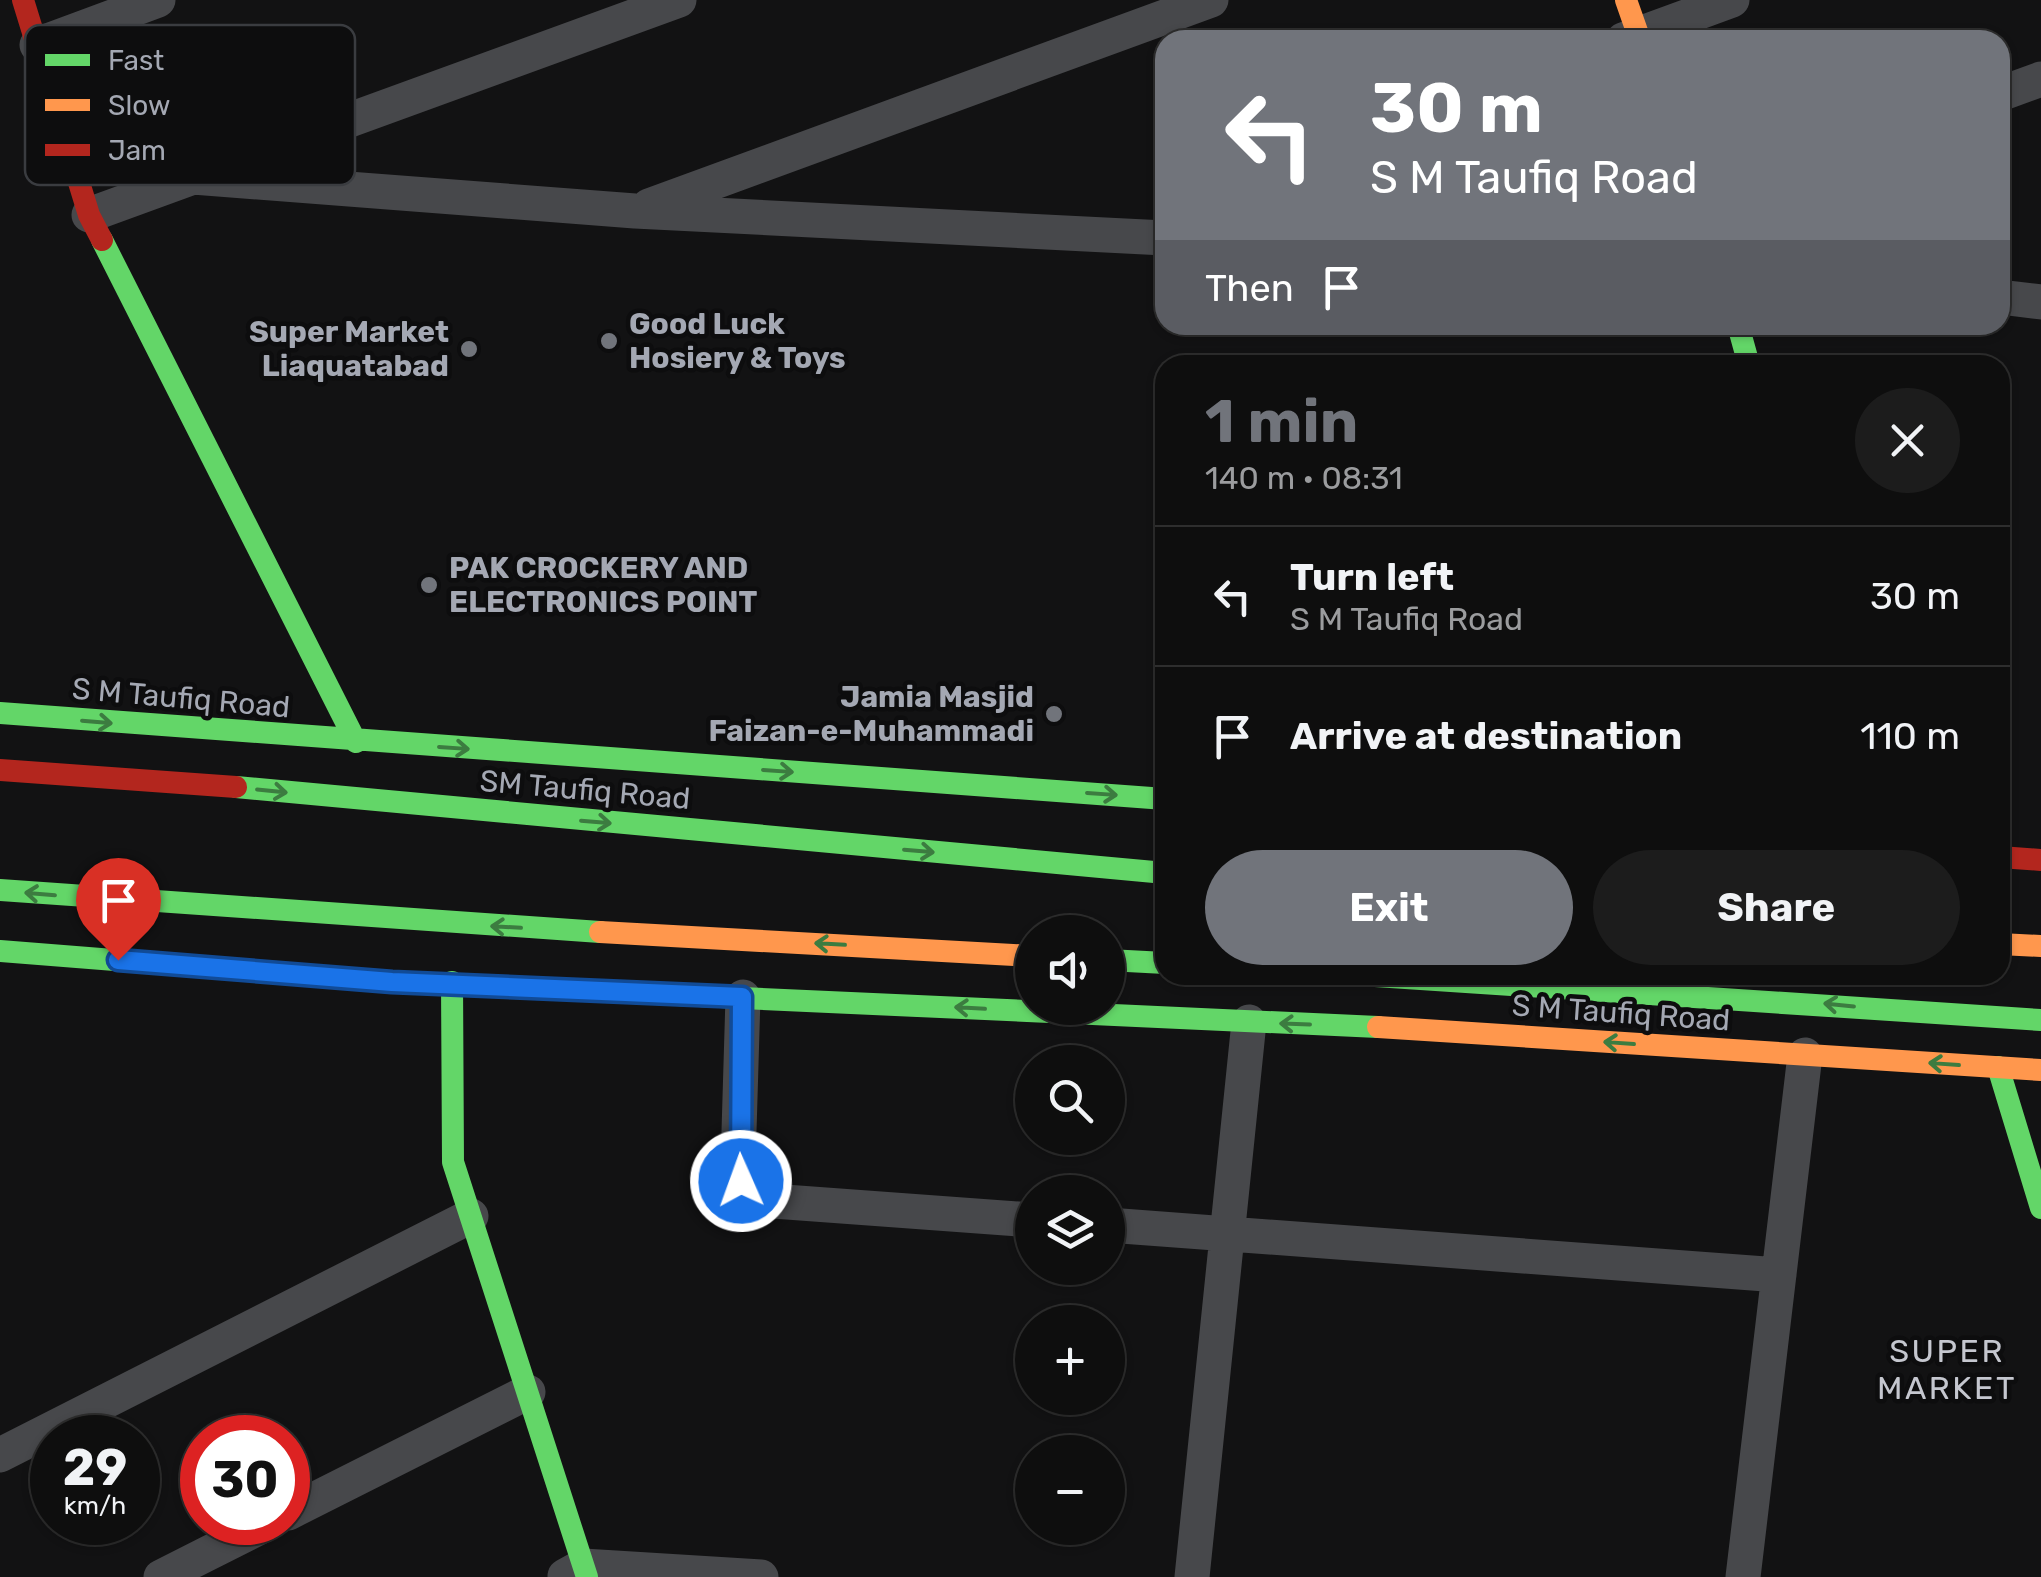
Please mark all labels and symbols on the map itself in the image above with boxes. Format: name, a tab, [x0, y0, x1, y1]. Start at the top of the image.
legend	[25, 25, 355, 185]
text: Fast	[108, 44, 164, 77]
text: Slow	[108, 89, 170, 122]
text: Jam	[108, 134, 166, 167]
place label: Good Luck Hosiery & Toys	[629, 306, 846, 376]
place label: Super Market Liaquatabad	[249, 314, 449, 384]
marker: Good Luck Hosiery & Toys	[598, 330, 620, 352]
marker: Super Market Liaquatabad	[458, 338, 480, 360]
place label: PAK CROCKERY AND ELECTRONICS POINT	[449, 550, 758, 620]
marker: PAK CROCKERY AND ELECTRONICS POINT	[418, 574, 440, 596]
street label: S M Taufiq Road	[71, 671, 291, 725]
place label: Jamia Masjid Faizan-e-Muhammadi	[708, 679, 1034, 749]
marker: Jamia Masjid Faizan-e-Muhammadi	[1043, 703, 1065, 725]
one-way arrow	[81, 712, 113, 731]
one-way arrow	[437, 739, 469, 758]
one-way arrow	[761, 762, 793, 781]
street label: SM Taufiq Road	[478, 763, 692, 817]
one-way arrow	[255, 782, 288, 801]
one-way arrow	[1086, 785, 1118, 804]
one-way arrow	[579, 812, 611, 831]
one-way arrow	[903, 841, 935, 860]
pin	[76, 858, 161, 961]
one-way arrow	[25, 884, 57, 903]
one-way arrow	[490, 917, 522, 936]
one-way arrow	[815, 934, 847, 953]
street label: S M Taufiq Road	[1511, 987, 1731, 1039]
one-way arrow	[1824, 995, 1856, 1014]
one-way arrow	[955, 998, 987, 1017]
one-way arrow	[1279, 1014, 1311, 1033]
one-way arrow	[1604, 1033, 1636, 1052]
one-way arrow	[1928, 1054, 1960, 1073]
position arrow	[689, 1129, 793, 1233]
district label: SUPER MARKET	[1877, 1332, 2017, 1407]
speed limit sign: 30	[180, 1415, 310, 1545]

